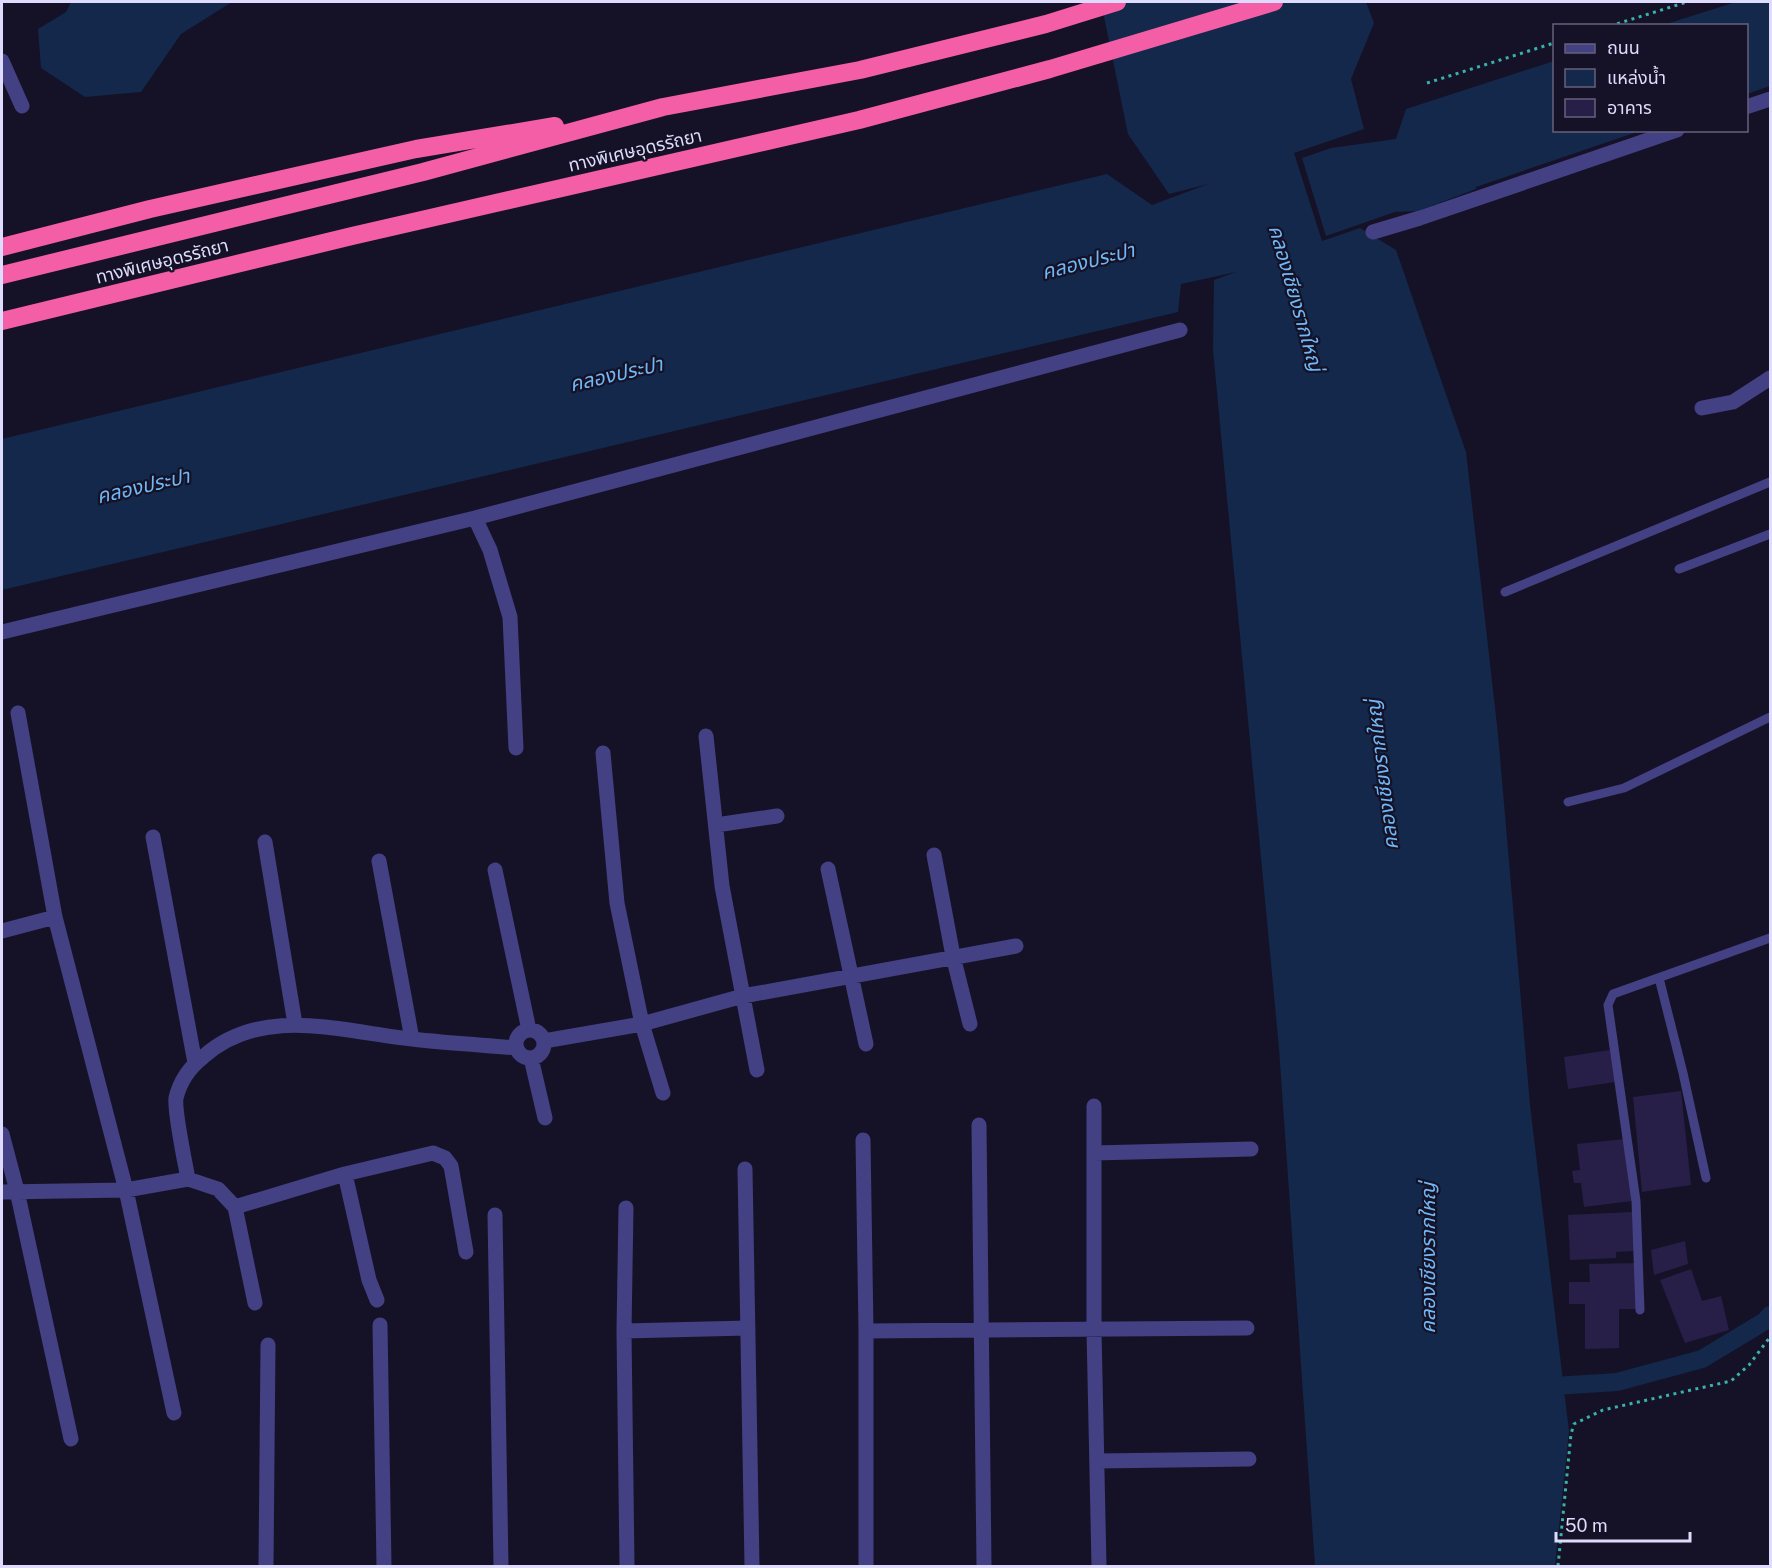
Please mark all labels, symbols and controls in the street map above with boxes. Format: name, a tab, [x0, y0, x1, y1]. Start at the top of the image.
legend	[1553, 24, 1748, 132]
text: ถนน	[1607, 37, 1640, 58]
text: แหล่งน้ำ	[1607, 65, 1666, 88]
text: อาคาร	[1607, 97, 1652, 118]
street label: ทางพิเศษอุดรรัถยา	[566, 124, 704, 177]
water label: คลองเชียงรากใหญ่	[1264, 222, 1329, 377]
street label: ทางพิเศษอุดรรัถยา	[93, 234, 231, 289]
water label: คลองประปา	[1039, 238, 1138, 284]
water label: คลองประปา	[567, 351, 666, 396]
water label: คลองประปา	[94, 463, 193, 508]
water label: คลองเชียงรากใหญ่	[1361, 696, 1403, 851]
water label: คลองเชียงรากใหญ่	[1416, 1180, 1440, 1333]
scale bar	[1556, 1505, 1690, 1543]
text: 50 m	[1565, 1515, 1608, 1536]

